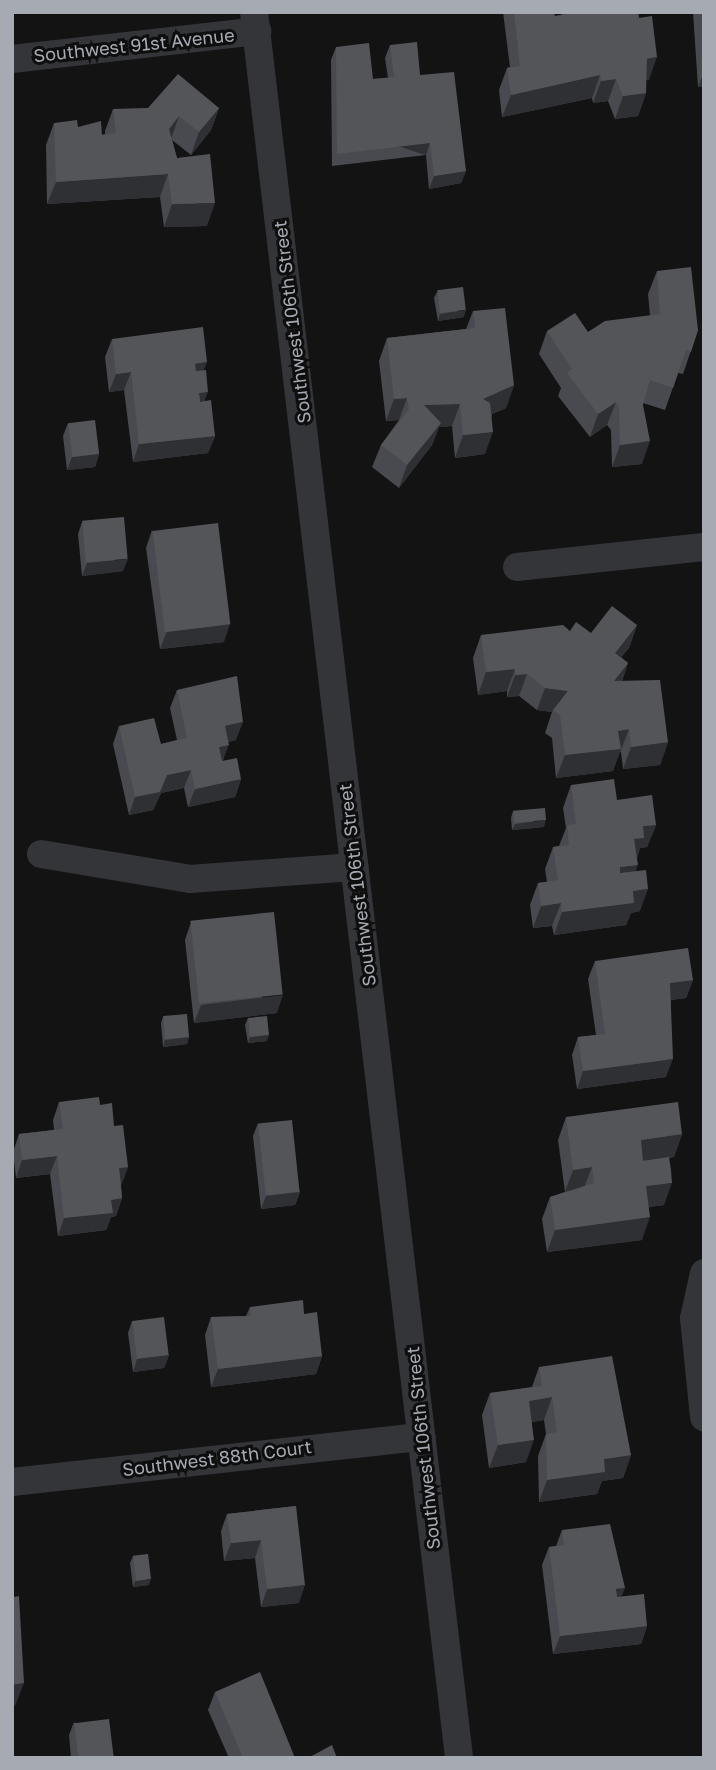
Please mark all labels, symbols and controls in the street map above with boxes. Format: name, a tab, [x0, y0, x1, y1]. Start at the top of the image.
street label: Southwest 91st Avenue	[33, 24, 235, 66]
street label: Southwest 106th Street	[269, 219, 315, 425]
street label: Southwest 106th Street	[334, 782, 380, 988]
street label: Southwest 106th Street	[402, 1345, 444, 1551]
street label: Southwest 88th Court	[121, 1436, 313, 1480]

